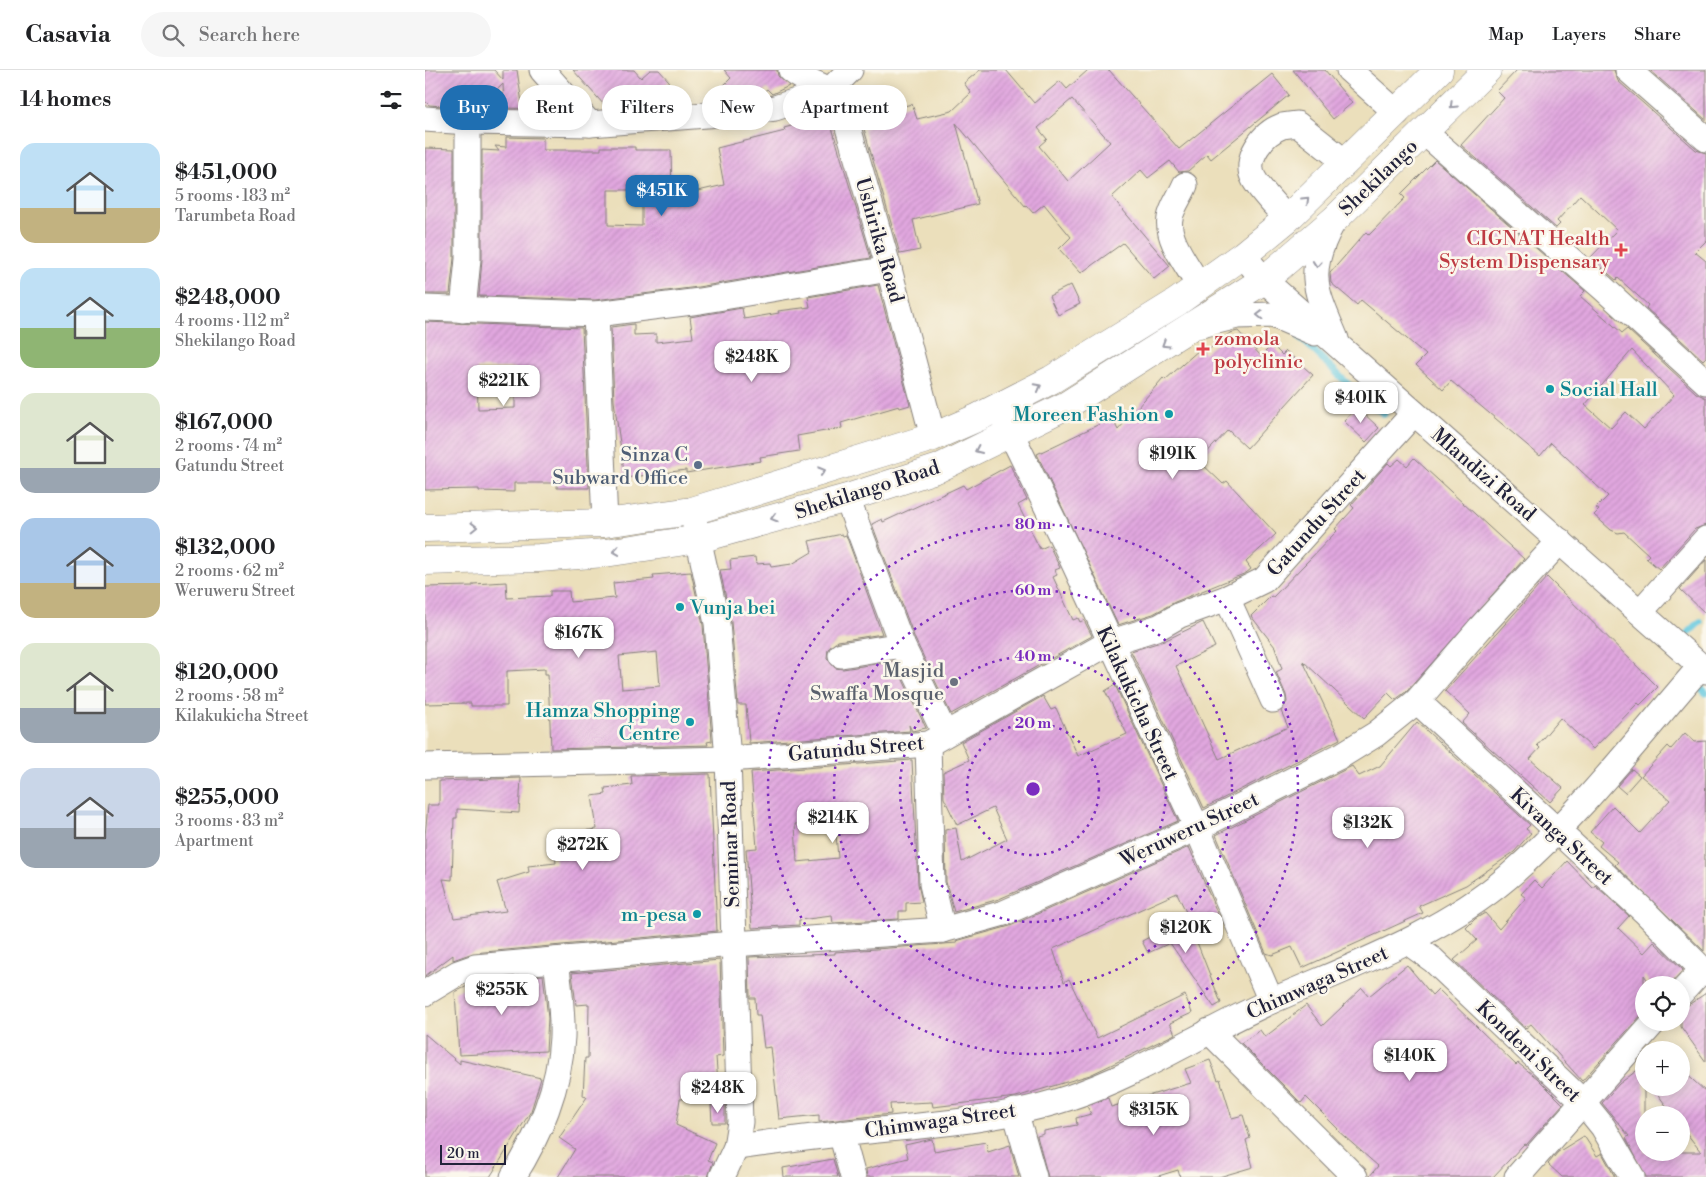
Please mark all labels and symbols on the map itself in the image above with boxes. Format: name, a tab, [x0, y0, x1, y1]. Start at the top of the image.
one-way arrow	[1450, 99, 1459, 108]
street label: Shekilango	[1334, 134, 1424, 222]
pin: $451K	[627, 174, 697, 217]
street label: Ushirika Road	[849, 175, 909, 307]
one-way arrow	[1300, 197, 1309, 206]
place label: CIGNAT Health System Dispensary	[1439, 227, 1610, 275]
marker: CIGNAT Health System Dispensary	[1614, 243, 1628, 257]
one-way arrow	[1312, 261, 1323, 269]
one-way arrow	[1255, 310, 1263, 320]
place label: zomola polyclinic	[1214, 327, 1303, 375]
one-way arrow	[1161, 338, 1170, 348]
pin: $248K	[717, 340, 787, 383]
marker: zomola polyclinic	[1196, 342, 1210, 356]
pin: $221K	[469, 364, 539, 407]
place label: Social Hall	[1560, 378, 1658, 403]
pin: $401K	[1326, 382, 1396, 424]
one-way arrow	[1033, 383, 1042, 393]
marker: Social Hall	[1544, 383, 1556, 395]
place label: Moreen Fashion	[1013, 403, 1159, 428]
marker: Moreen Fashion	[1163, 408, 1175, 420]
street label: Mlandizi Road	[1426, 423, 1541, 528]
pin: $191K	[1138, 438, 1208, 480]
place label: Sinza C Subward Office	[552, 443, 688, 491]
one-way arrow	[974, 444, 983, 454]
street label: Shekilango Road	[792, 455, 944, 526]
marker: Sinza C Subward Office	[692, 459, 704, 471]
street label: Gatundu Street	[1262, 464, 1372, 582]
one-way arrow	[817, 467, 826, 477]
one-way arrow	[771, 513, 779, 523]
text: 80 m	[1015, 515, 1052, 534]
one-way arrow	[470, 522, 478, 532]
one-way arrow	[611, 545, 619, 556]
text: 60 m	[1015, 581, 1052, 600]
place label: Vunja bei	[689, 596, 776, 621]
marker: Vunja bei	[674, 601, 686, 613]
pin: $167K	[544, 616, 614, 659]
street label: Kilakukicha Street	[1090, 623, 1183, 785]
text: 40 m	[1014, 647, 1052, 666]
place label: Masjid Swaffa Mosque	[810, 659, 945, 707]
marker: Masjid Swaffa Mosque	[948, 676, 960, 688]
place label: Hamza Shopping Centre	[526, 699, 681, 747]
text: 20 m	[1015, 714, 1052, 733]
marker: Hamza Shopping Centre	[684, 716, 696, 728]
street label: Gatundu Street	[787, 731, 925, 768]
street label: Seminar Road	[717, 779, 746, 908]
centre of rings	[1024, 780, 1042, 798]
street label: Kivanga Street	[1504, 783, 1618, 891]
street label: Weruweru Street	[1115, 787, 1263, 874]
pin: $214K	[798, 802, 868, 844]
pin: $132K	[1333, 806, 1403, 849]
pin: $272K	[548, 828, 618, 871]
place label: m-pesa	[621, 903, 688, 928]
marker: m-pesa	[691, 908, 703, 920]
pin: $120K	[1151, 912, 1221, 954]
street label: Chimwaga Street	[1243, 941, 1392, 1026]
pin: $255K	[467, 974, 537, 1016]
street label: Kondeni Street	[1470, 996, 1586, 1108]
pin: $140K	[1375, 1040, 1445, 1082]
pin: $248K	[683, 1072, 753, 1114]
pin: $315K	[1119, 1094, 1189, 1136]
street label: Chimwaga Street	[863, 1098, 1018, 1144]
scale bar	[440, 1142, 506, 1165]

